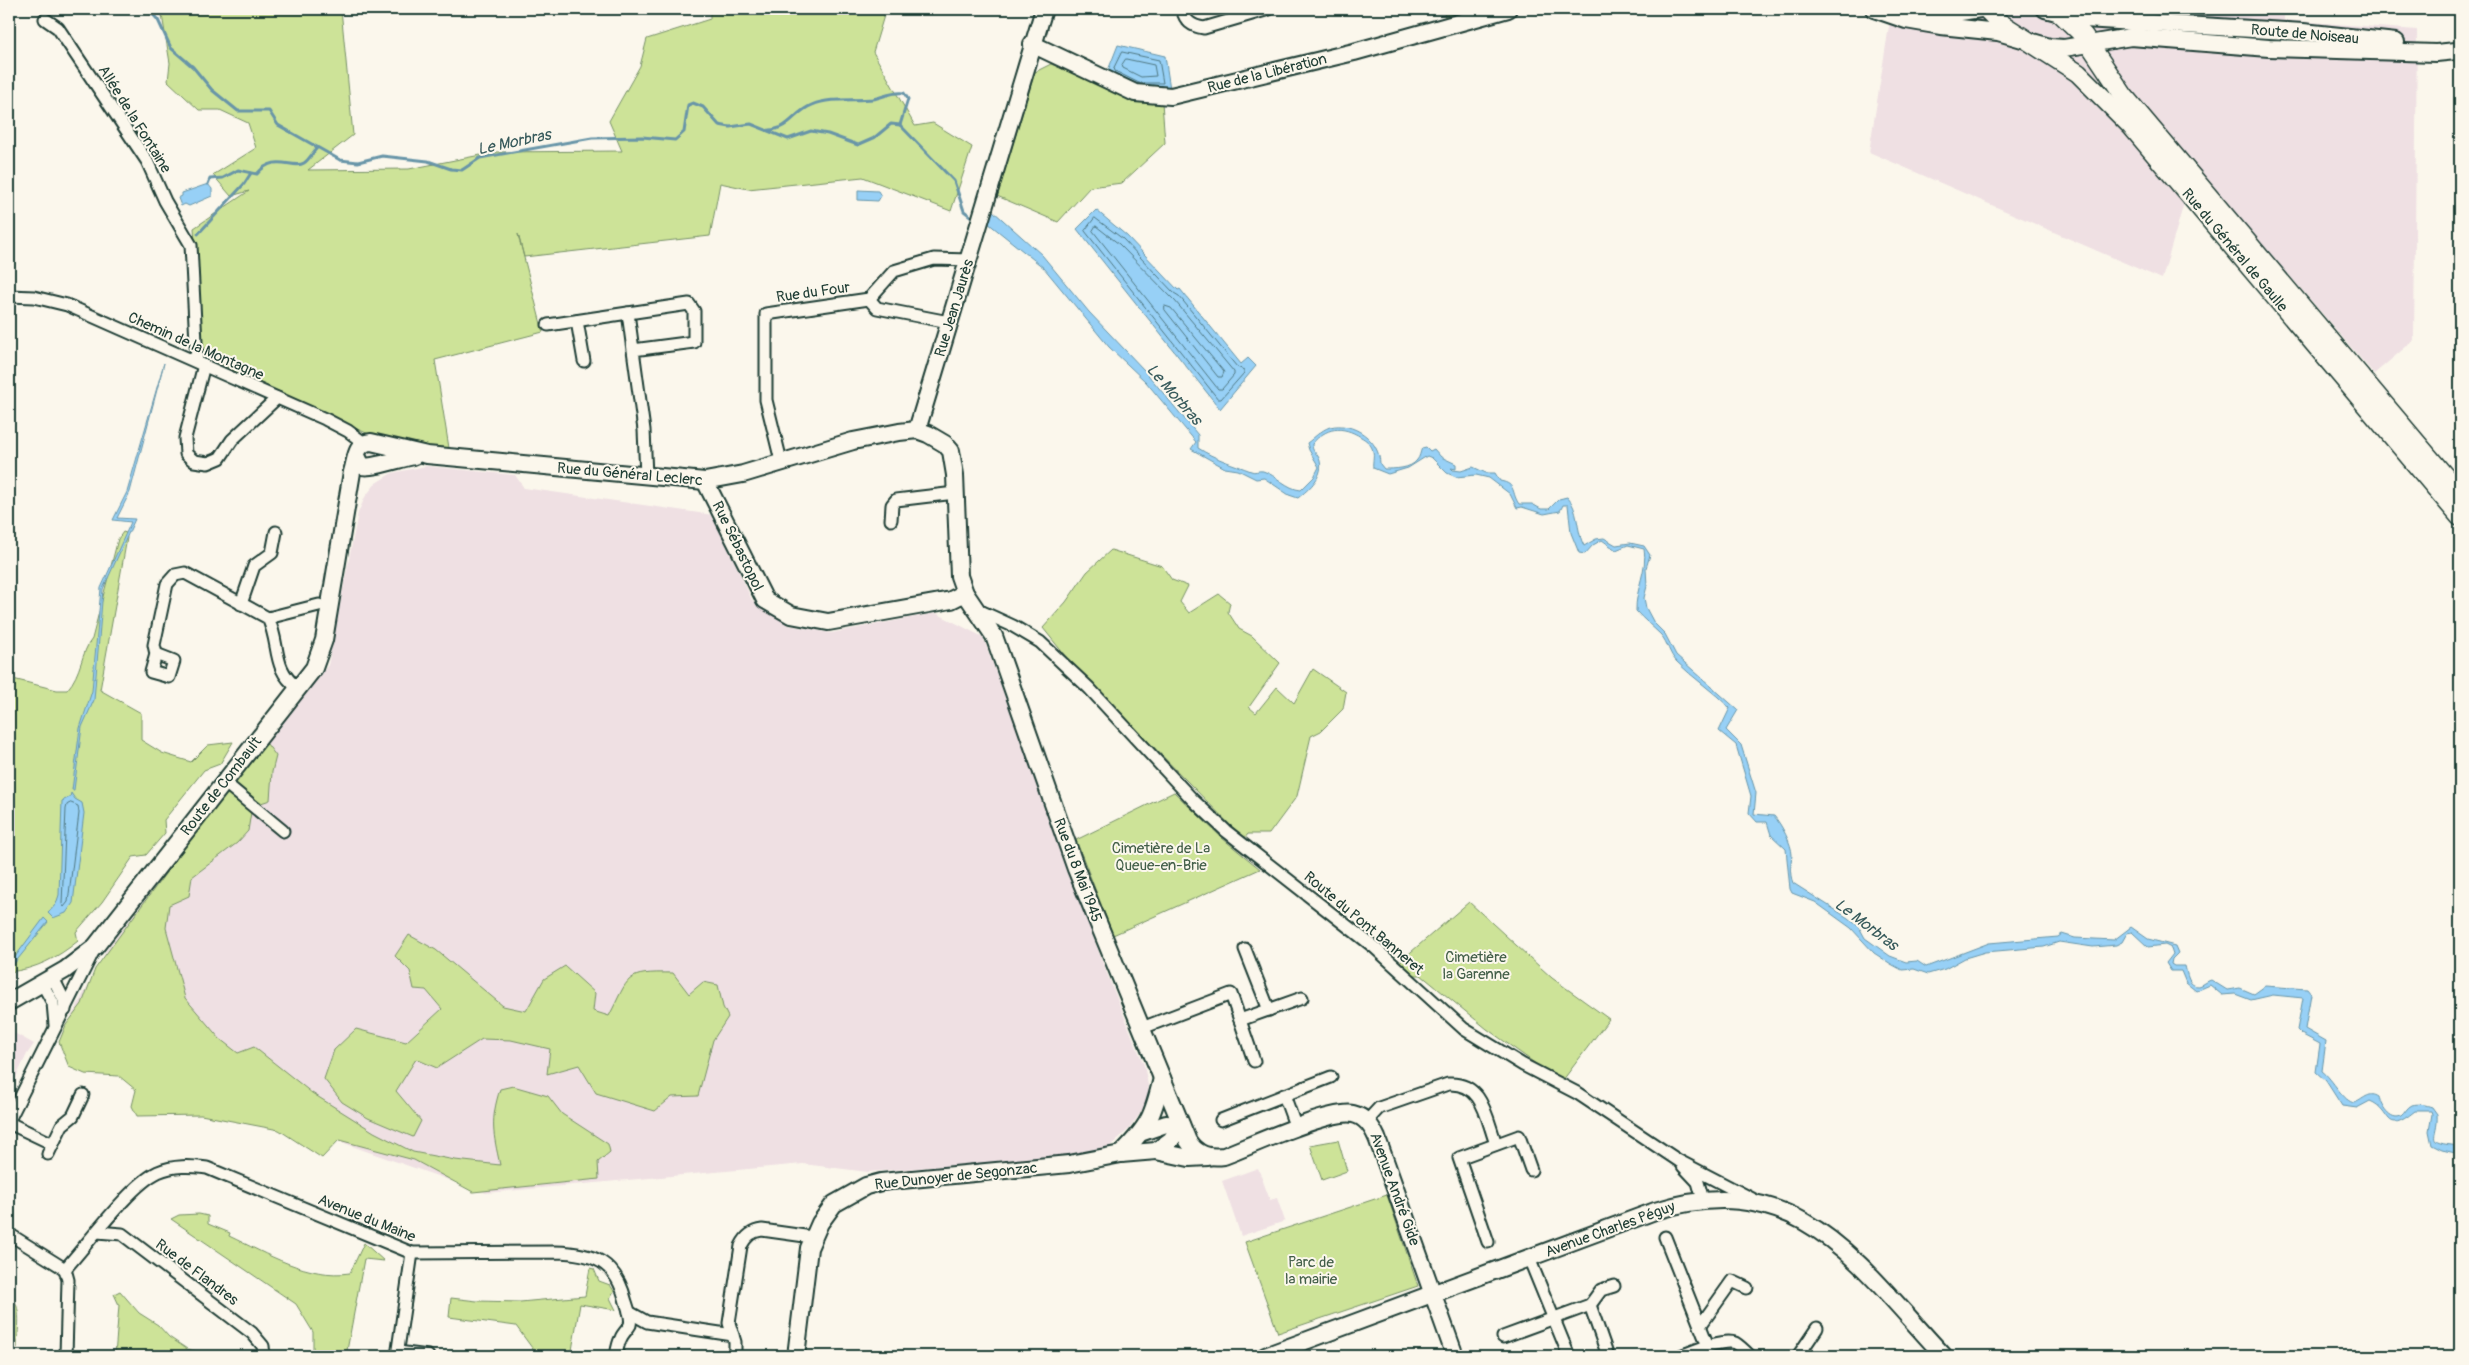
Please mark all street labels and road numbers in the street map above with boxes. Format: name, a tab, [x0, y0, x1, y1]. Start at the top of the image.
street label: Route de Noiseau	[2250, 20, 2360, 49]
street label: Rue de la Libération	[1205, 49, 1329, 97]
street label: Allée de la Fontaine	[94, 62, 176, 177]
street label: Rue du Général de Gaulle	[2177, 185, 2292, 316]
street label: Rue Jean Jaurès	[931, 257, 978, 359]
street label: Rue du Four	[775, 278, 852, 307]
street label: Chemin de la Montagne	[125, 308, 267, 385]
street label: Rue du Général Leclerc	[556, 459, 704, 490]
street label: Rue Sébastopol	[708, 498, 767, 594]
street label: Route de Combault	[177, 732, 267, 840]
street label: Rue du 8 Mai 1945	[1049, 815, 1106, 925]
street label: Route du Pont Banneret	[1300, 868, 1428, 980]
street label: Avenue André Gide	[1365, 1130, 1424, 1249]
street label: Rue Dunoyer de Segonzac	[874, 1158, 1039, 1194]
street label: Avenue du Maine	[315, 1190, 419, 1247]
street label: Avenue Charles Péguy	[1543, 1197, 1678, 1262]
street label: Rue de Flandres	[151, 1235, 242, 1310]

